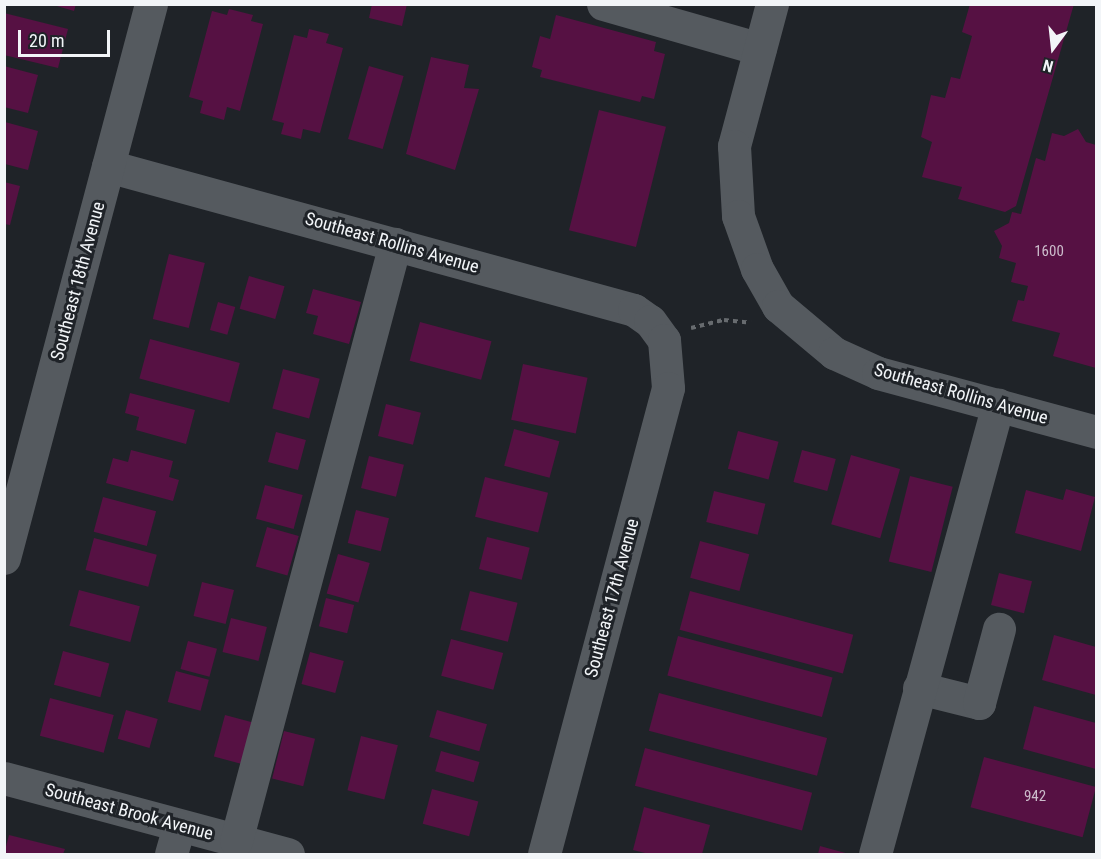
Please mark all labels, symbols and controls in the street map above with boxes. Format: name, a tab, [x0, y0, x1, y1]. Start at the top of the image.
scale bar	[21, 18, 112, 56]
north arrow	[1023, 18, 1083, 78]
text: 20 m	[29, 30, 64, 51]
text: N	[1041, 55, 1055, 76]
street label: Southeast 18th Avenue	[46, 199, 110, 363]
street label: Southeast Rollins Avenue	[303, 208, 481, 278]
house number: 1600	[1034, 243, 1064, 261]
street label: Southeast Rollins Avenue	[872, 359, 1050, 429]
street label: Southeast 17th Avenue	[580, 516, 644, 680]
street label: Southeast Brook Avenue	[43, 779, 215, 845]
house number: 942	[1024, 788, 1046, 806]

